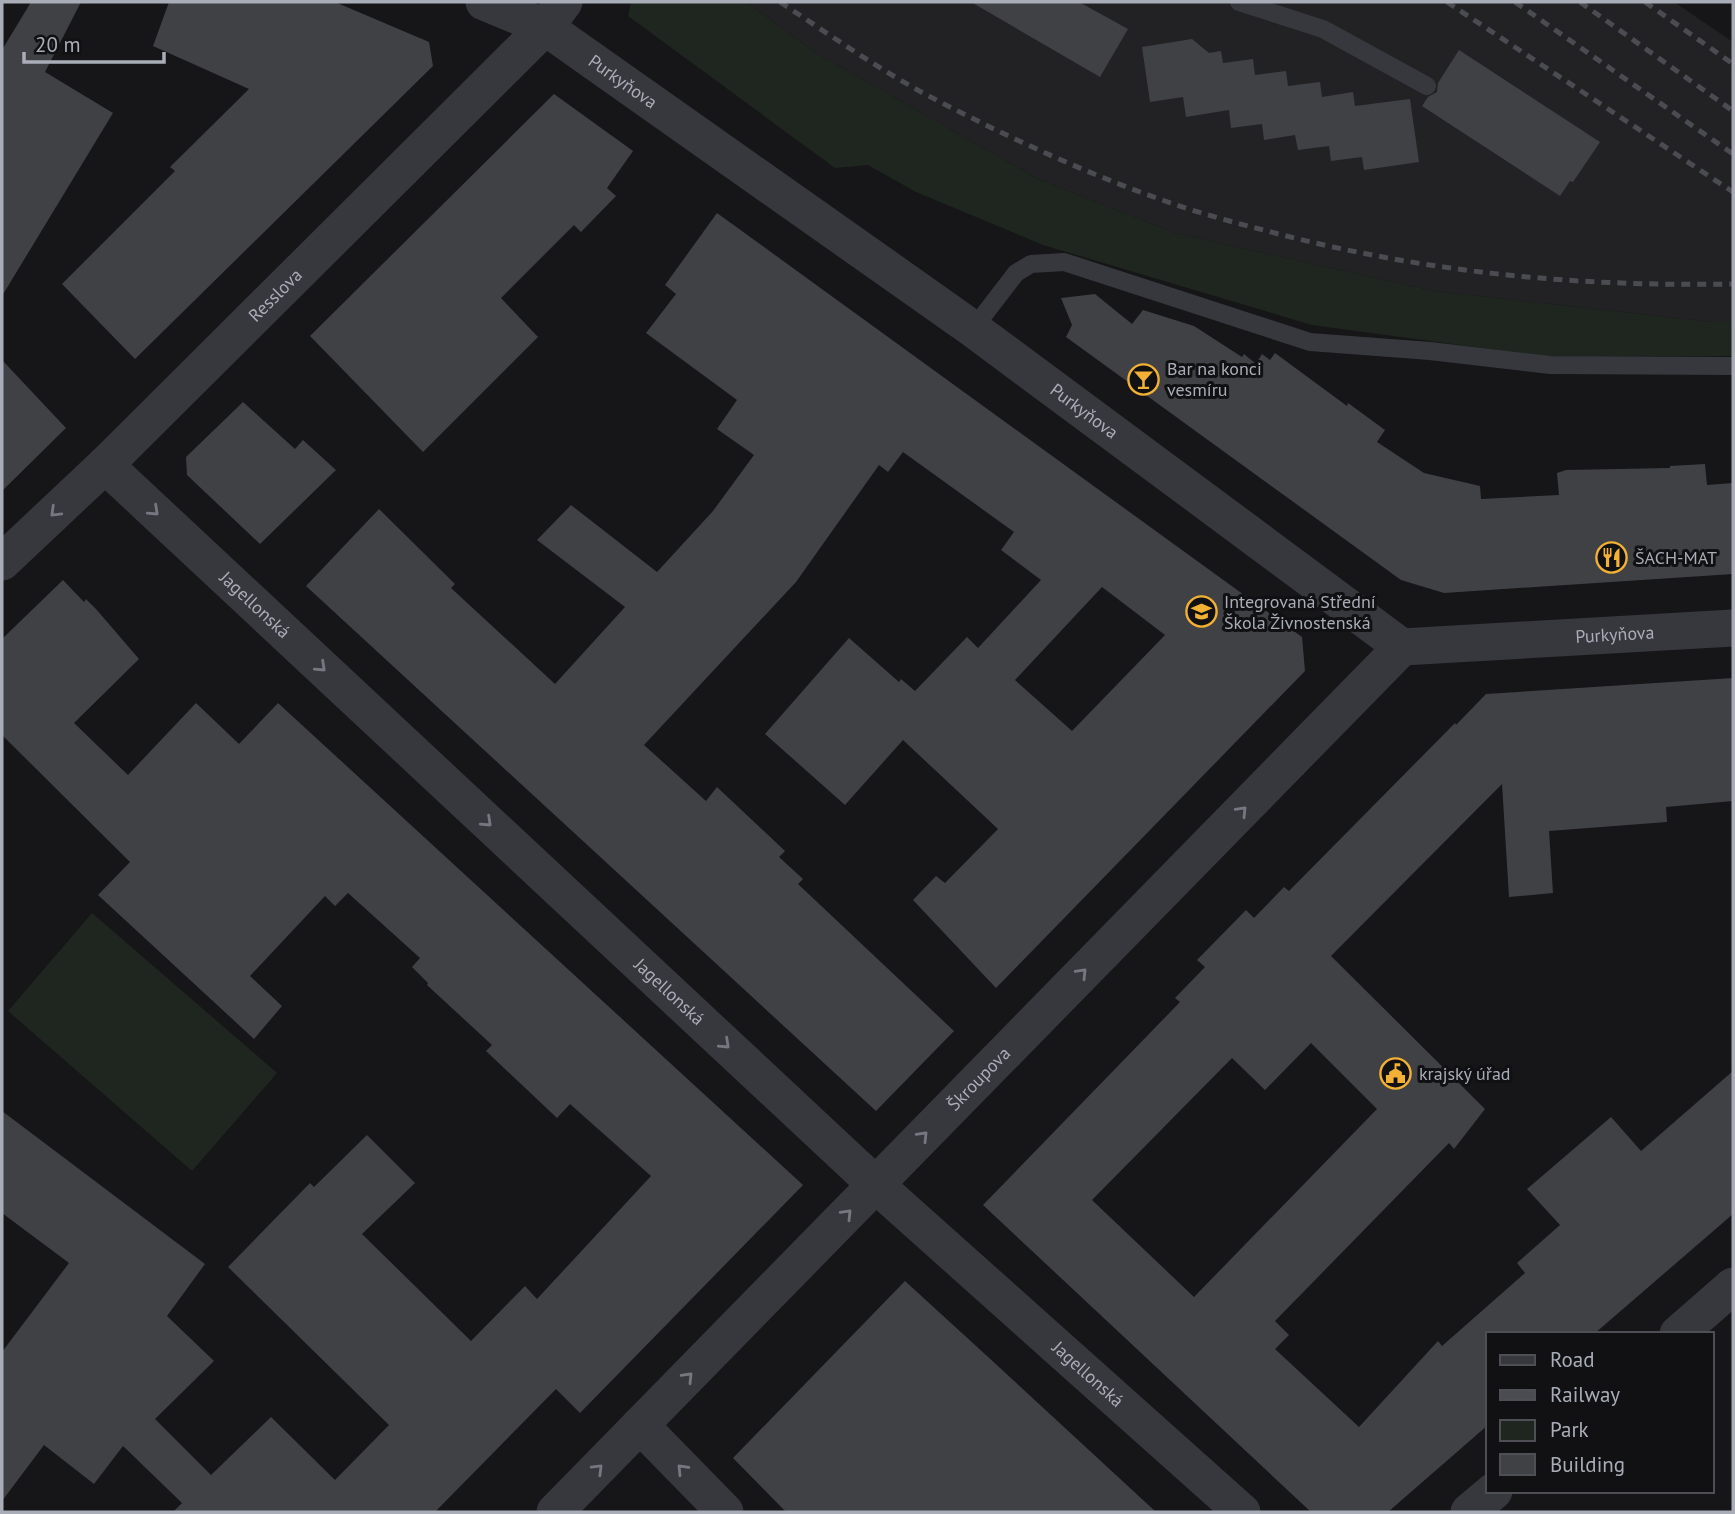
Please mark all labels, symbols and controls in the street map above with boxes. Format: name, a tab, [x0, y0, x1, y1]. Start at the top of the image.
scale bar	[24, 21, 164, 65]
text: 20 m	[35, 31, 81, 58]
street label: Purkyňova	[584, 49, 662, 114]
street label: Resslova	[243, 263, 307, 327]
place label: Bar na konci vesmíru	[1167, 357, 1262, 401]
bar icon: Bar na konci vesmíru	[1127, 362, 1161, 396]
street label: Purkyňova	[1046, 378, 1123, 444]
one-way arrow	[50, 503, 63, 516]
one-way arrow	[146, 503, 159, 516]
restaurant icon: ŠACH-MAT	[1595, 541, 1629, 575]
place label: ŠACH-MAT	[1635, 546, 1717, 569]
street label: Jagellonská	[214, 565, 295, 643]
place label: Integrovaná Střední Škola Živnostenská	[1224, 590, 1376, 634]
school or university icon: Integrovaná Střední Škola Živnostenská	[1184, 595, 1218, 629]
street label: Purkyňova	[1575, 621, 1655, 648]
one-way arrow	[313, 658, 326, 671]
one-way arrow	[1233, 806, 1246, 819]
one-way arrow	[479, 813, 492, 826]
street label: Jagellonská	[629, 952, 710, 1030]
one-way arrow	[1074, 969, 1087, 982]
one-way arrow	[717, 1036, 730, 1048]
street label: Škroupova	[942, 1042, 1015, 1115]
public building icon: krajský úřad	[1379, 1057, 1413, 1091]
place label: krajský úřad	[1419, 1062, 1511, 1085]
one-way arrow	[915, 1131, 928, 1144]
one-way arrow	[838, 1209, 851, 1222]
legend	[1486, 1332, 1714, 1493]
street label: Jagellonská	[1047, 1335, 1129, 1412]
text: Road	[1550, 1346, 1594, 1373]
one-way arrow	[679, 1372, 692, 1385]
text: Railway	[1550, 1381, 1620, 1408]
text: Park	[1550, 1416, 1589, 1443]
text: Building	[1550, 1451, 1625, 1478]
one-way arrow	[589, 1464, 602, 1477]
one-way arrow	[678, 1464, 691, 1477]

